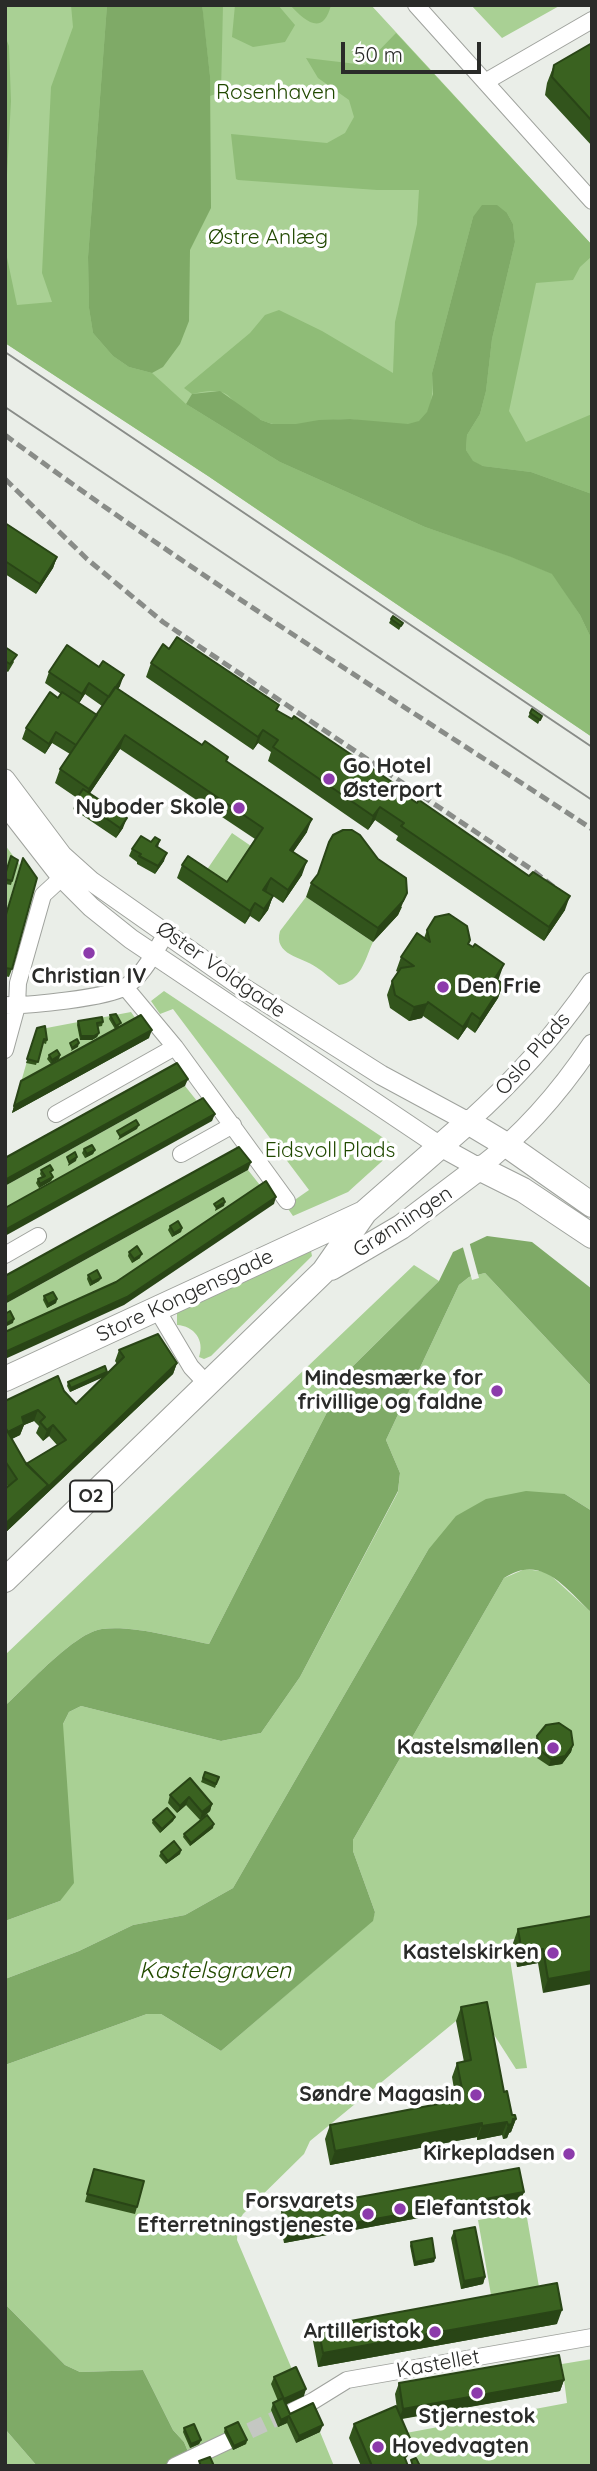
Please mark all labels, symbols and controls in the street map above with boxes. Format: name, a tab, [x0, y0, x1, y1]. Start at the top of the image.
scale bar	[345, 28, 485, 72]
text: 50 m	[354, 41, 403, 67]
park label: Rosenhaven	[216, 80, 336, 106]
park label: Østre Anlæg	[208, 225, 328, 251]
place label: Go Hotel Østerport	[343, 754, 443, 804]
marker: Go Hotel Østerport	[321, 771, 337, 787]
place label: Nyboder Skole	[75, 795, 225, 821]
marker: Nyboder Skole	[231, 800, 247, 816]
street label: Øster Voldgade	[152, 916, 290, 1024]
marker: Christian IV	[81, 945, 97, 961]
place label: Christian IV	[32, 964, 146, 990]
place label: Den Frie	[457, 974, 541, 1000]
marker: Den Frie	[435, 979, 451, 995]
street label: Oslo Plads	[490, 1007, 576, 1101]
park label: Eidsvoll Plads	[265, 1138, 395, 1164]
street label: Grønningen	[349, 1181, 457, 1263]
street label: Store Kongensgade	[93, 1244, 277, 1348]
place label: Mindesmærke for frivillige og faldne	[297, 1366, 483, 1416]
marker: Mindesmærke for frivillige og faldne	[489, 1383, 505, 1399]
road number: O2	[70, 1480, 112, 1512]
place label: Kastelsmøllen	[397, 1735, 539, 1761]
marker: Kastelsmøllen	[545, 1740, 561, 1756]
place label: Kastelskirken	[403, 1940, 539, 1966]
marker: Kastelskirken	[545, 1945, 561, 1961]
water label: Kastelsgraven	[139, 1957, 291, 1985]
place label: Søndre Magasin	[299, 2082, 462, 2108]
marker: Søndre Magasin	[468, 2087, 484, 2103]
place label: Kirkepladsen	[423, 2141, 555, 2167]
marker: Kirkepladsen	[561, 2146, 577, 2162]
place label: Forsvarets Efterretningstjeneste	[137, 2189, 354, 2239]
place label: Elefantstok	[414, 2196, 531, 2222]
marker: Elefantstok	[392, 2201, 408, 2217]
marker: Forsvarets Efterretningstjeneste	[360, 2206, 376, 2222]
place label: Artilleristok	[304, 2319, 421, 2345]
marker: Artilleristok	[427, 2324, 443, 2340]
street label: Kastellet	[394, 2344, 482, 2384]
marker: Stjernestok	[469, 2385, 485, 2401]
place label: Stjernestok	[419, 2404, 535, 2430]
place label: Hovedvagten	[392, 2434, 529, 2460]
marker: Hovedvagten	[370, 2439, 386, 2455]

